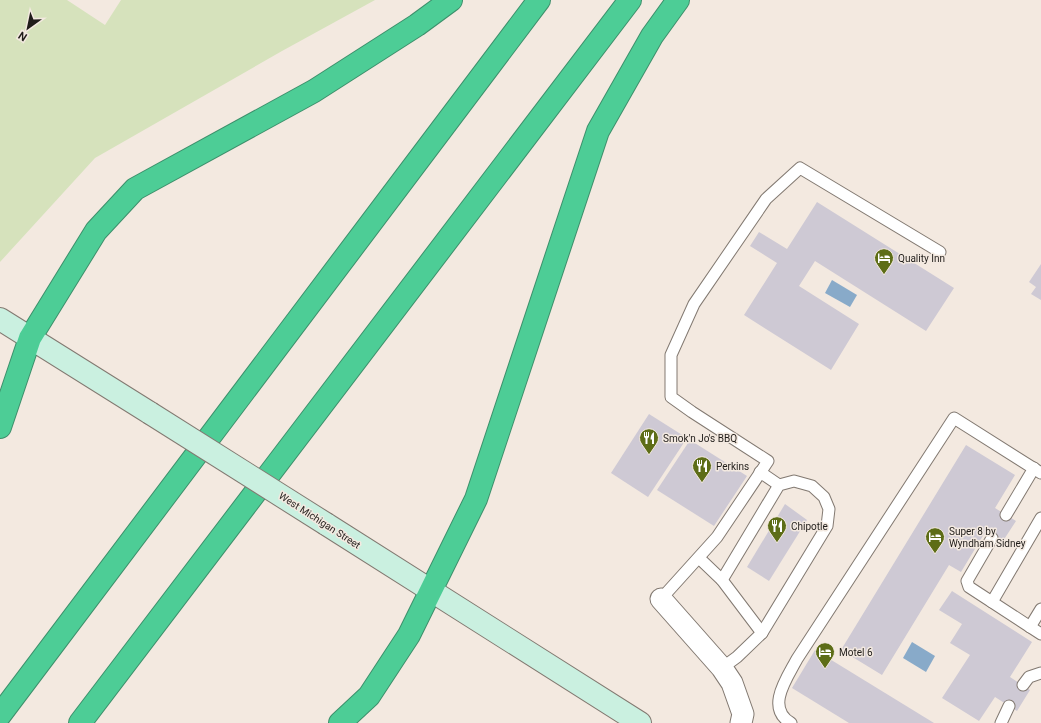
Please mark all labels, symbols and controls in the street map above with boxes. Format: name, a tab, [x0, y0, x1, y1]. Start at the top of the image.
north arrow	[8, 8, 48, 48]
text: N	[16, 28, 30, 44]
hotel icon: Quality Inn	[873, 247, 895, 275]
place label: Quality Inn	[898, 253, 945, 264]
restaurant icon: Smok'n Jo's BBQ	[638, 427, 660, 455]
place label: Smok'n Jo's BBQ	[663, 433, 737, 444]
restaurant icon: Perkins	[691, 455, 713, 483]
place label: Perkins	[716, 461, 749, 472]
street label: West Michigan Street	[277, 490, 362, 551]
restaurant icon: Chipotle	[766, 515, 788, 543]
place label: Chipotle	[791, 521, 828, 532]
hotel icon: Super 8 by Wyndham Sidney	[924, 526, 946, 554]
place label: Super 8 by Wyndham Sidney	[949, 526, 1026, 549]
hotel icon: Motel 6	[814, 641, 836, 669]
place label: Motel 6	[839, 647, 873, 658]

